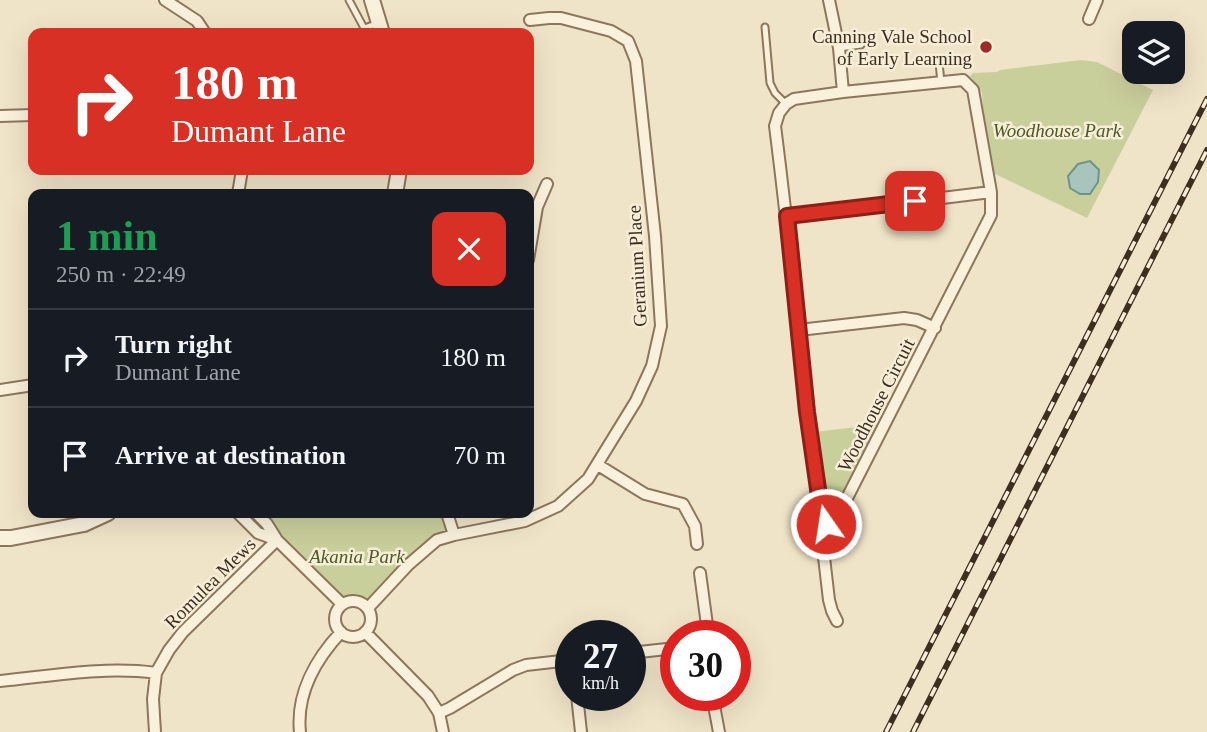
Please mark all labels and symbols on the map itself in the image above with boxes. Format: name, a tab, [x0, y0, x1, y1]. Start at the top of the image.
place label: Canning Vale School of Early Learning	[812, 26, 972, 69]
marker: Canning Vale School of Early Learning	[978, 39, 994, 55]
park label: Woodhouse Park	[993, 120, 1122, 141]
pin	[885, 171, 945, 231]
street label: Geranium Place	[623, 205, 651, 327]
street label: Woodhouse Circuit	[833, 334, 919, 475]
position arrow	[789, 487, 863, 561]
street label: Romulea Mews	[160, 533, 260, 633]
park label: Akania Park	[307, 546, 405, 567]
speed limit sign: 30	[660, 620, 751, 711]

